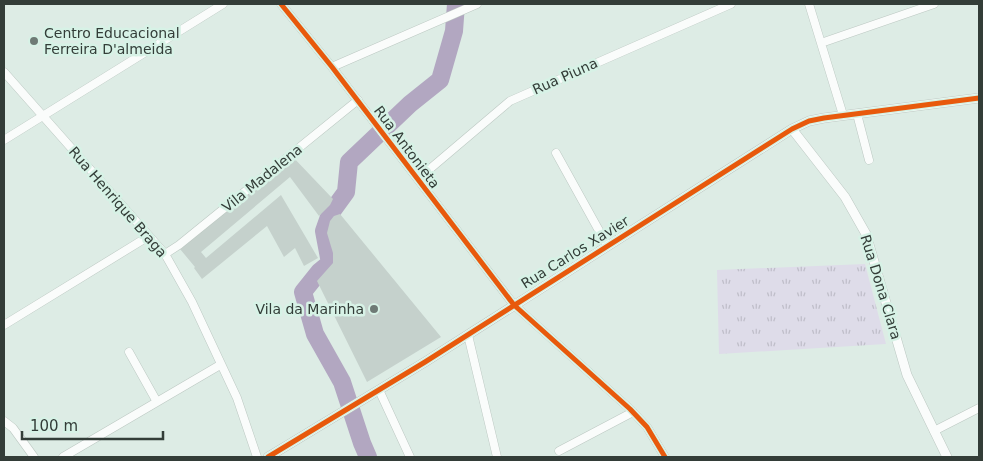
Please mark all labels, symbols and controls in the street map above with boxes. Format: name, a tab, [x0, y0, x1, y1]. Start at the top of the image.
place label: Centro Educacional Ferreira D'almeida	[44, 25, 180, 57]
marker: Centro Educacional Ferreira D'almeida	[28, 35, 40, 47]
street label: Rua Piuna	[530, 55, 600, 97]
street label: Rua Antonieta	[371, 103, 443, 191]
street label: Vila Madalena	[219, 141, 305, 215]
street label: Rua Henrique Braga	[66, 144, 170, 260]
street label: Rua Carlos Xavier	[518, 212, 632, 292]
street label: Rua Dona Clara	[857, 233, 905, 341]
place label: Vila da Marinha	[255, 301, 364, 317]
marker: Vila da Marinha	[368, 303, 380, 315]
scale bar	[22, 408, 164, 440]
text: 100 m	[30, 417, 78, 435]

